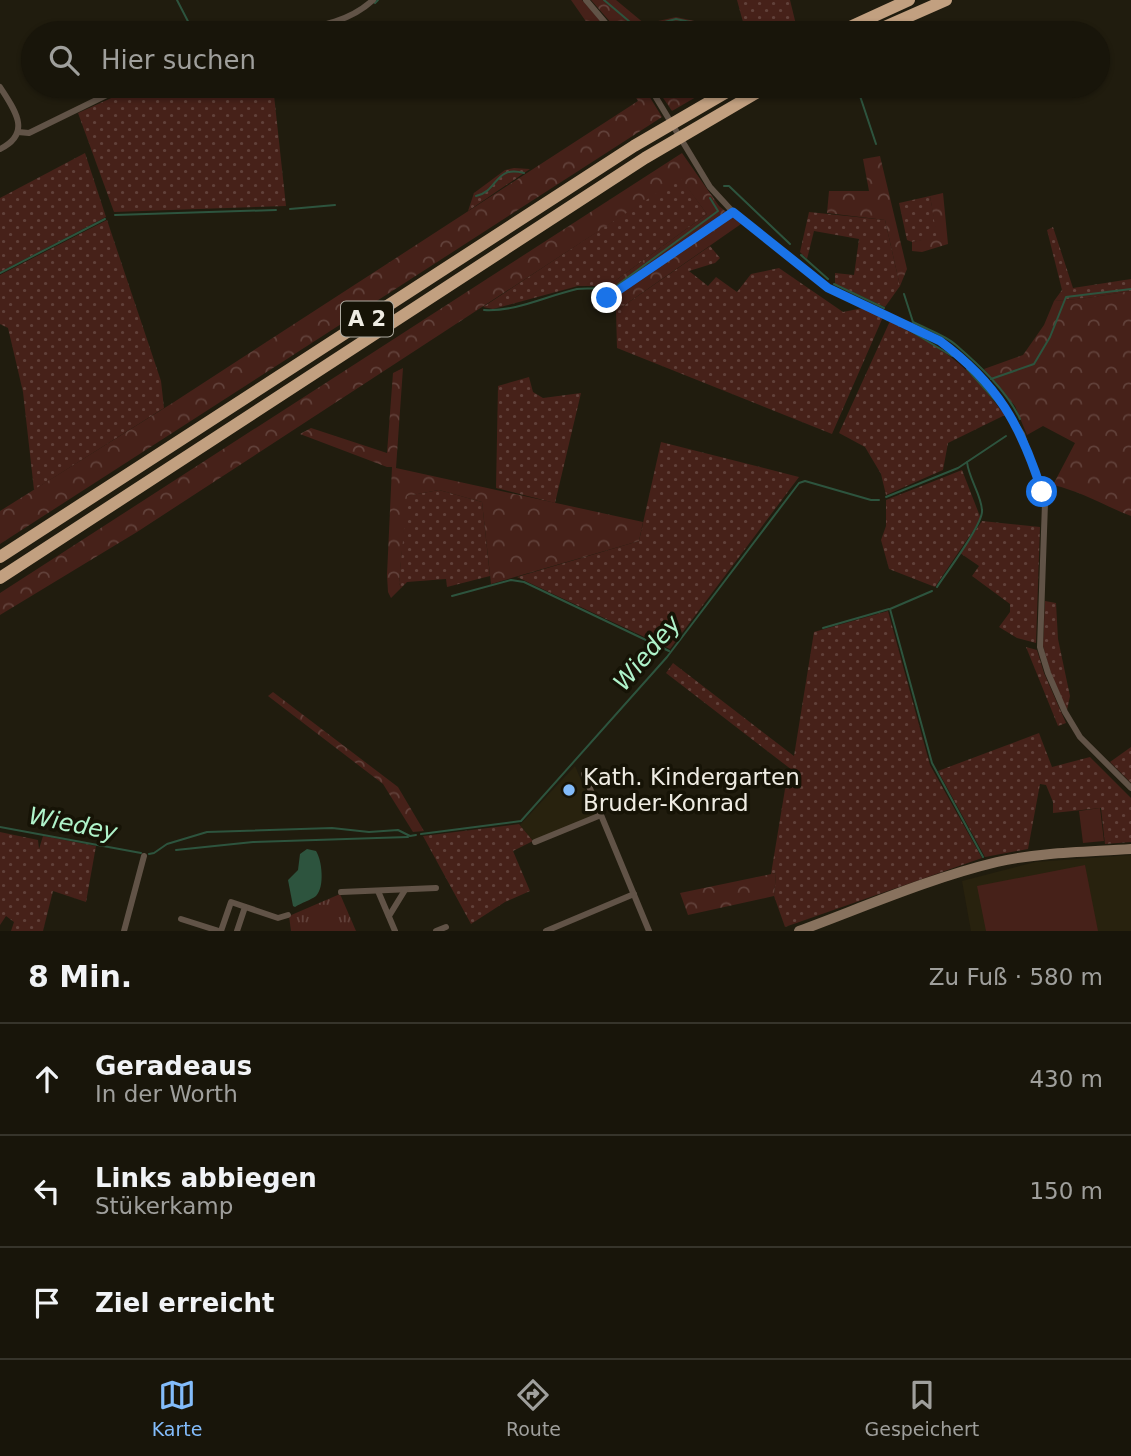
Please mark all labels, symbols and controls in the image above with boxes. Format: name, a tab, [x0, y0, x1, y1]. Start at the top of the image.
search box	[21, 21, 1110, 98]
icon: search	[45, 41, 83, 79]
text: Hier suchen	[101, 45, 256, 75]
route end	[591, 282, 622, 313]
road number: A 2	[341, 302, 393, 336]
route start	[1026, 476, 1057, 507]
water label: Wiedey	[608, 609, 687, 696]
place label: Kath. Kindergarten Bruder-Konrad	[583, 764, 800, 816]
marker: Kath. Kindergarten Bruder-Konrad	[561, 782, 577, 798]
water label: Wiedey	[26, 802, 120, 846]
text: 8 Min.	[28, 959, 132, 994]
text: Zu Fuß · 580 m	[929, 964, 1103, 990]
text: Geradeaus	[95, 1051, 252, 1081]
icon: ahead	[28, 1060, 66, 1098]
text: 430 m	[1029, 1066, 1103, 1092]
text: In der Worth	[95, 1081, 238, 1107]
text: Links abbiegen	[95, 1163, 317, 1193]
icon: left	[28, 1172, 66, 1210]
text: 150 m	[1029, 1178, 1103, 1204]
text: Stükerkamp	[95, 1193, 233, 1219]
icon: arrive	[28, 1284, 66, 1322]
text: Ziel erreicht	[95, 1288, 275, 1318]
tab: Karte	[152, 1376, 202, 1440]
tab: Route	[506, 1376, 561, 1440]
tab: Gespeichert	[864, 1376, 979, 1440]

